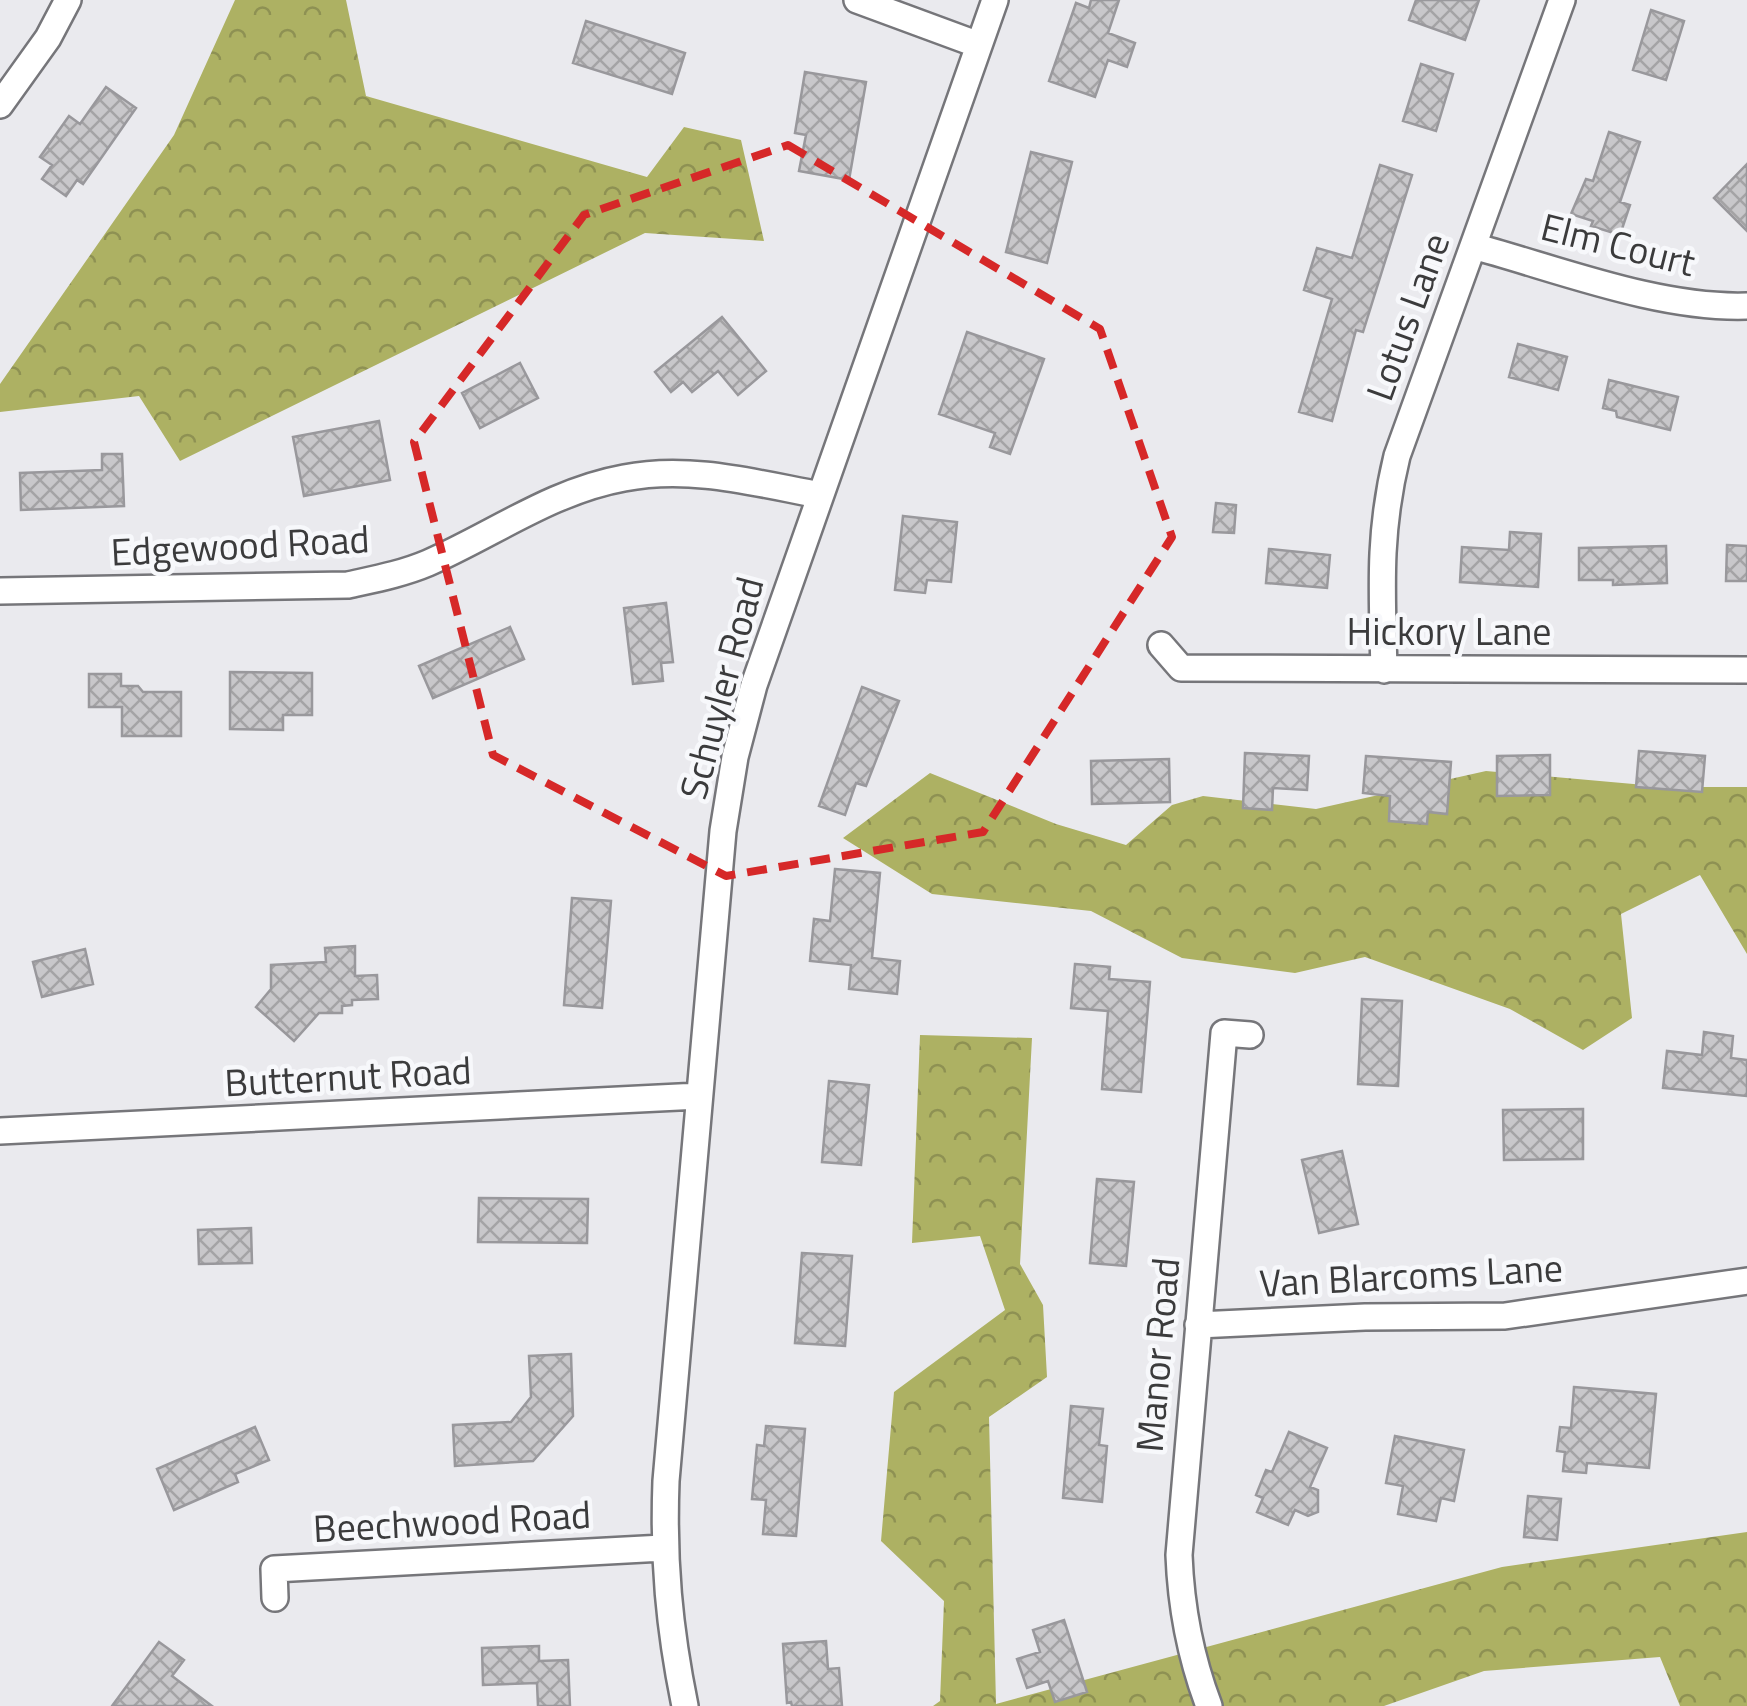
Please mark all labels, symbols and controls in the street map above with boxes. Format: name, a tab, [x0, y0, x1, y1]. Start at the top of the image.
street label: Elm Court	[1535, 197, 1701, 291]
street label: Lotus Lane	[1350, 225, 1464, 408]
street label: Edgewood Road	[109, 509, 371, 581]
street label: Schuyler Road	[664, 570, 779, 805]
street label: Hickory Lane	[1346, 602, 1552, 660]
street label: Butternut Road	[223, 1041, 473, 1111]
street label: Van Blarcoms Lane	[1258, 1238, 1564, 1312]
street label: Manor Road	[1120, 1255, 1194, 1455]
street label: Beechwood Road	[312, 1485, 592, 1557]

